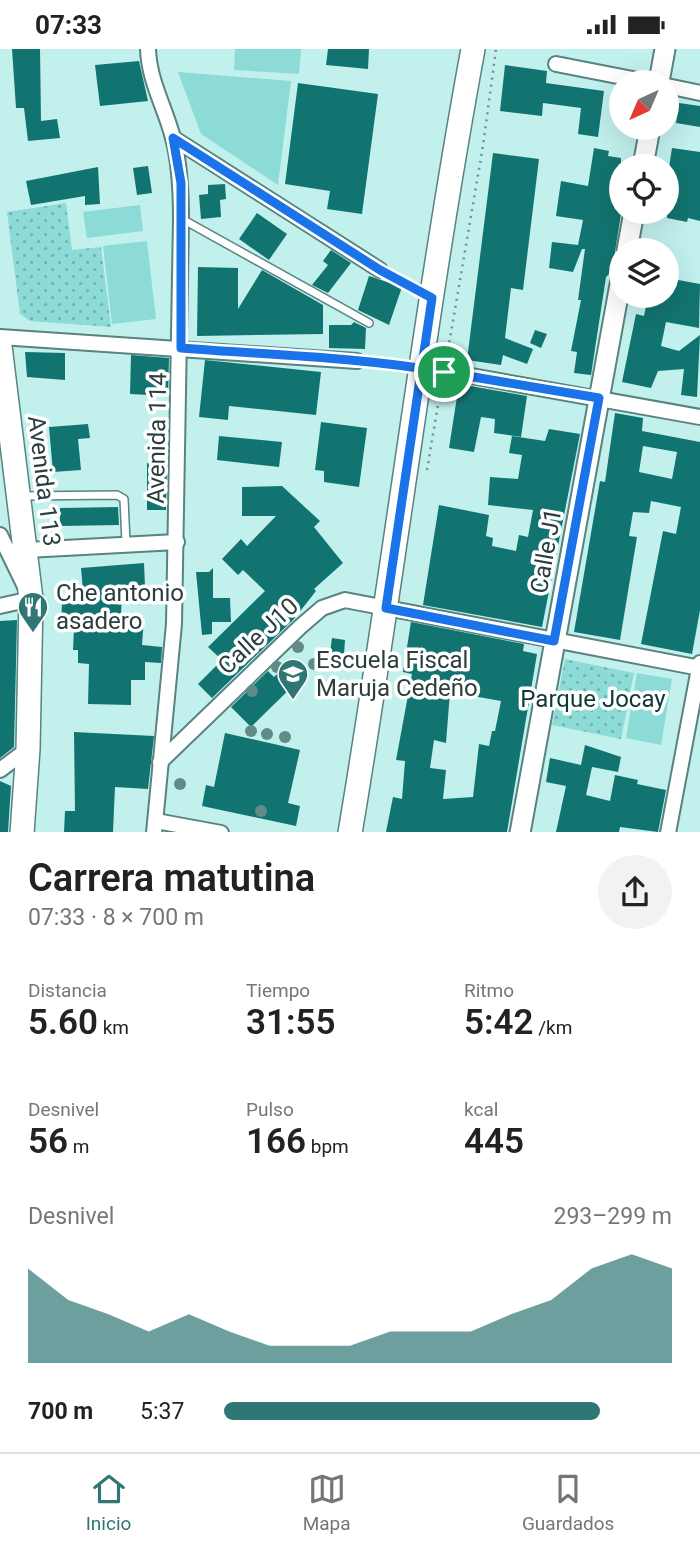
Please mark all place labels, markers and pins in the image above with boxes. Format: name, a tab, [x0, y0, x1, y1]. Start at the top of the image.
pin	[414, 342, 474, 402]
place label: Che antonio asadero	[56, 579, 184, 635]
restaurant icon: Che antonio asadero	[16, 590, 50, 634]
place label: Escuela Fiscal Maruja Cedeño	[316, 646, 478, 702]
school or university icon: Escuela Fiscal Maruja Cedeño	[276, 657, 310, 701]

